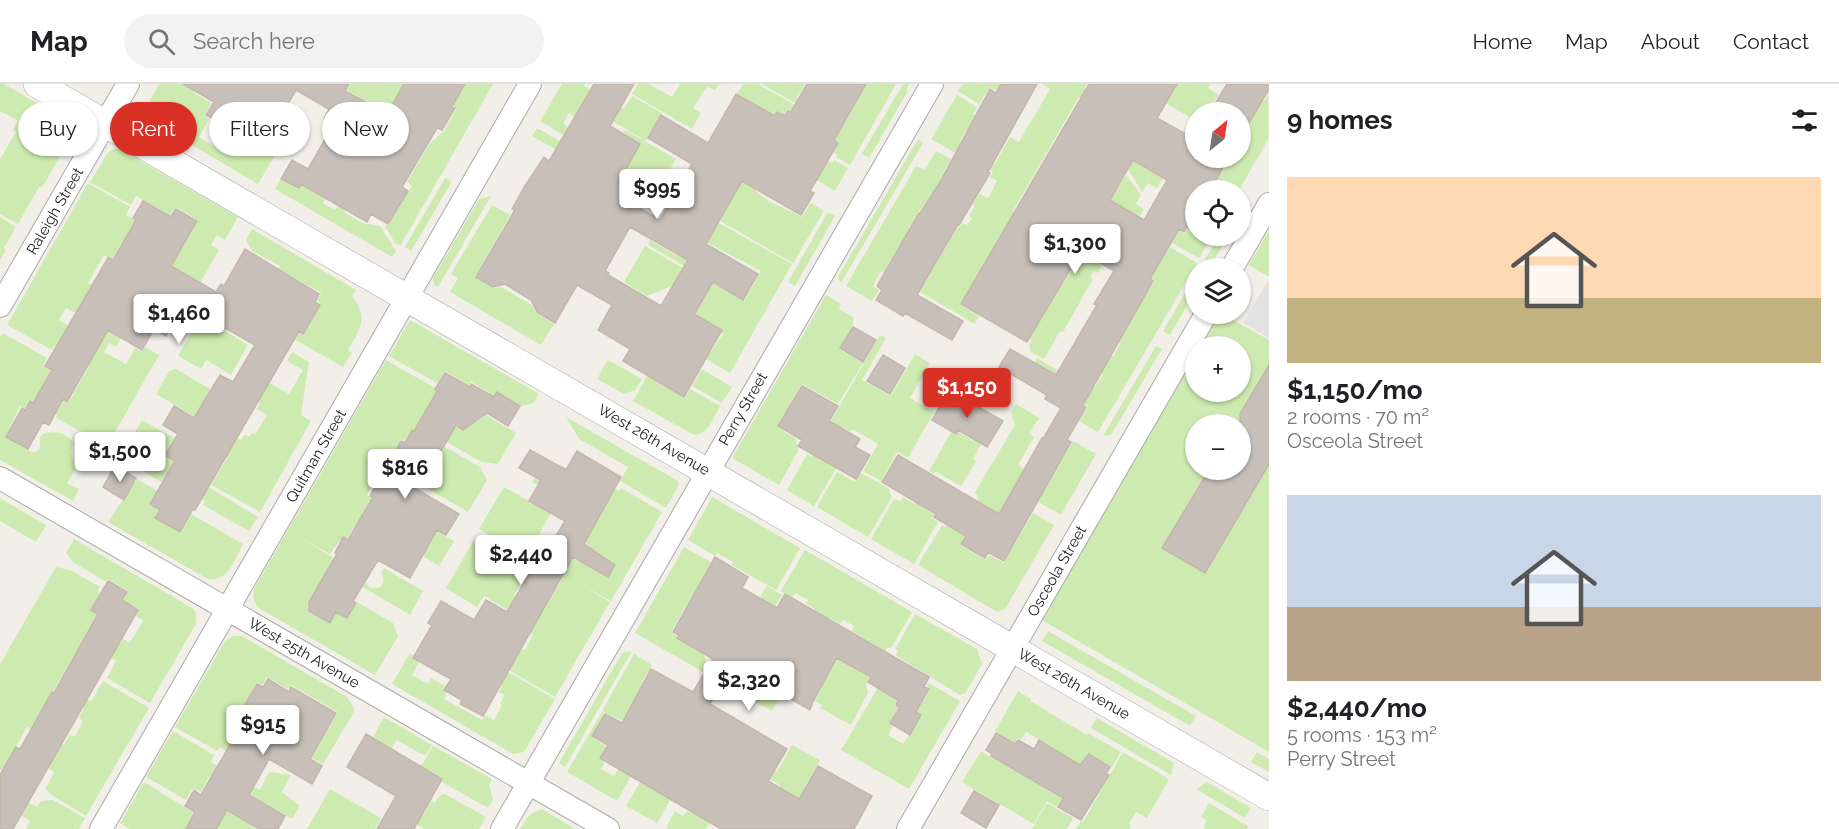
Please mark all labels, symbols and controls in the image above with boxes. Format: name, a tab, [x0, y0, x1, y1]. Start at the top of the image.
search box	[124, 14, 544, 68]
text: Map	[30, 25, 88, 58]
icon: search	[145, 25, 178, 58]
text: Search here	[193, 28, 315, 54]
text: Home	[1473, 29, 1532, 54]
text: Map	[1565, 29, 1608, 54]
text: About	[1641, 29, 1700, 54]
text: Contact	[1733, 29, 1809, 54]
chip: Buy	[18, 102, 98, 156]
chip: Rent	[110, 102, 197, 156]
chip: Filters	[209, 102, 310, 156]
chip: New	[322, 102, 409, 156]
north arrow	[1185, 102, 1251, 168]
map controls	[1185, 102, 1251, 480]
icon: filters	[1788, 104, 1821, 137]
text: 9 homes	[1287, 105, 1393, 135]
street label: Raleigh Street	[23, 164, 87, 258]
pin: $995	[621, 169, 693, 220]
text: $995	[633, 176, 681, 200]
button: locate	[1185, 180, 1251, 246]
icon: home	[1500, 216, 1608, 324]
pin: $1,300	[1026, 224, 1124, 275]
text: $1,300	[1044, 231, 1106, 255]
button: layers	[1185, 258, 1251, 324]
pin: $1,460	[130, 294, 228, 345]
text: $1,460	[147, 301, 211, 325]
button: +	[1185, 336, 1251, 402]
pin: $1,150	[918, 368, 1016, 419]
street label: Perry Street	[715, 369, 771, 449]
text: $1,150	[937, 375, 997, 399]
text: $1,150/mo	[1287, 375, 1423, 405]
street label: West 26th Avenue	[595, 401, 713, 479]
text: 2 rooms · 70 m²	[1287, 405, 1429, 429]
street label: Quitman Street	[282, 406, 350, 506]
button: −	[1185, 414, 1251, 480]
text: Osceola Street	[1287, 429, 1423, 453]
pin: $1,500	[71, 432, 169, 483]
text: $1,500	[89, 439, 151, 463]
pin: $816	[369, 449, 441, 500]
text: $816	[382, 456, 428, 480]
street label: Osceola Street	[1024, 522, 1090, 620]
icon: home	[1500, 534, 1608, 642]
pin: $2,440	[472, 535, 570, 586]
text: $2,440	[489, 542, 553, 566]
street label: West 25th Avenue	[245, 614, 363, 692]
street label: West 26th Avenue	[1015, 645, 1133, 723]
pin: $2,320	[700, 661, 798, 712]
text: $2,320	[717, 668, 781, 692]
text: $2,440/mo	[1287, 693, 1427, 723]
pin: $915	[227, 705, 299, 756]
text: $915	[240, 712, 286, 736]
text: 5 rooms · 153 m²	[1287, 723, 1437, 747]
text: Perry Street	[1287, 747, 1396, 771]

